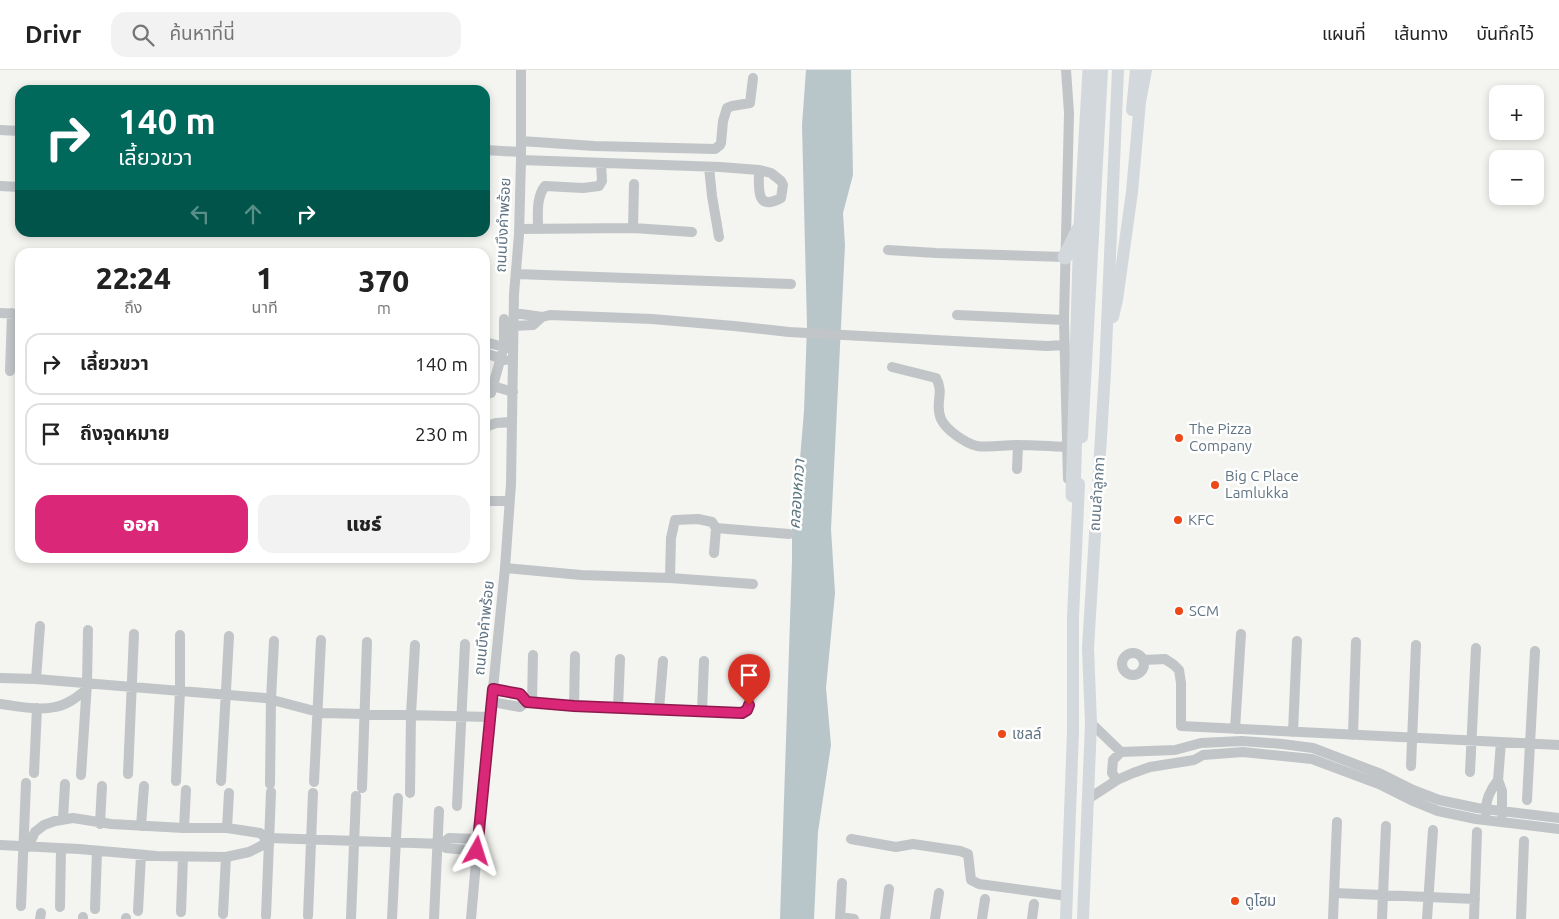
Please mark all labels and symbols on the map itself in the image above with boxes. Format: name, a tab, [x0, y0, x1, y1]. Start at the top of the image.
street label: ถนนบึงคำพร้อย	[492, 177, 513, 273]
place label: The Pizza Company	[1189, 420, 1252, 454]
marker: The Pizza Company	[1173, 432, 1185, 444]
street label: ถนนลำลูกกา	[1085, 456, 1109, 532]
water label: คลองหกวา	[785, 457, 808, 530]
place label: Big C Place Lamlukka	[1225, 467, 1299, 501]
marker: Big C Place Lamlukka	[1209, 479, 1221, 491]
place label: KFC	[1188, 511, 1214, 528]
marker: KFC	[1172, 514, 1184, 526]
street label: ถนนบึงคำพร้อย	[470, 580, 497, 676]
place label: SCM	[1189, 602, 1219, 619]
marker: SCM	[1173, 605, 1185, 617]
pin	[728, 654, 770, 705]
place label: เชลล์	[1012, 725, 1042, 742]
marker: เชลล์	[996, 728, 1008, 740]
position arrow	[450, 824, 502, 876]
place label: ดูโฮม	[1245, 892, 1276, 910]
marker: ดูโฮม	[1229, 895, 1241, 907]

